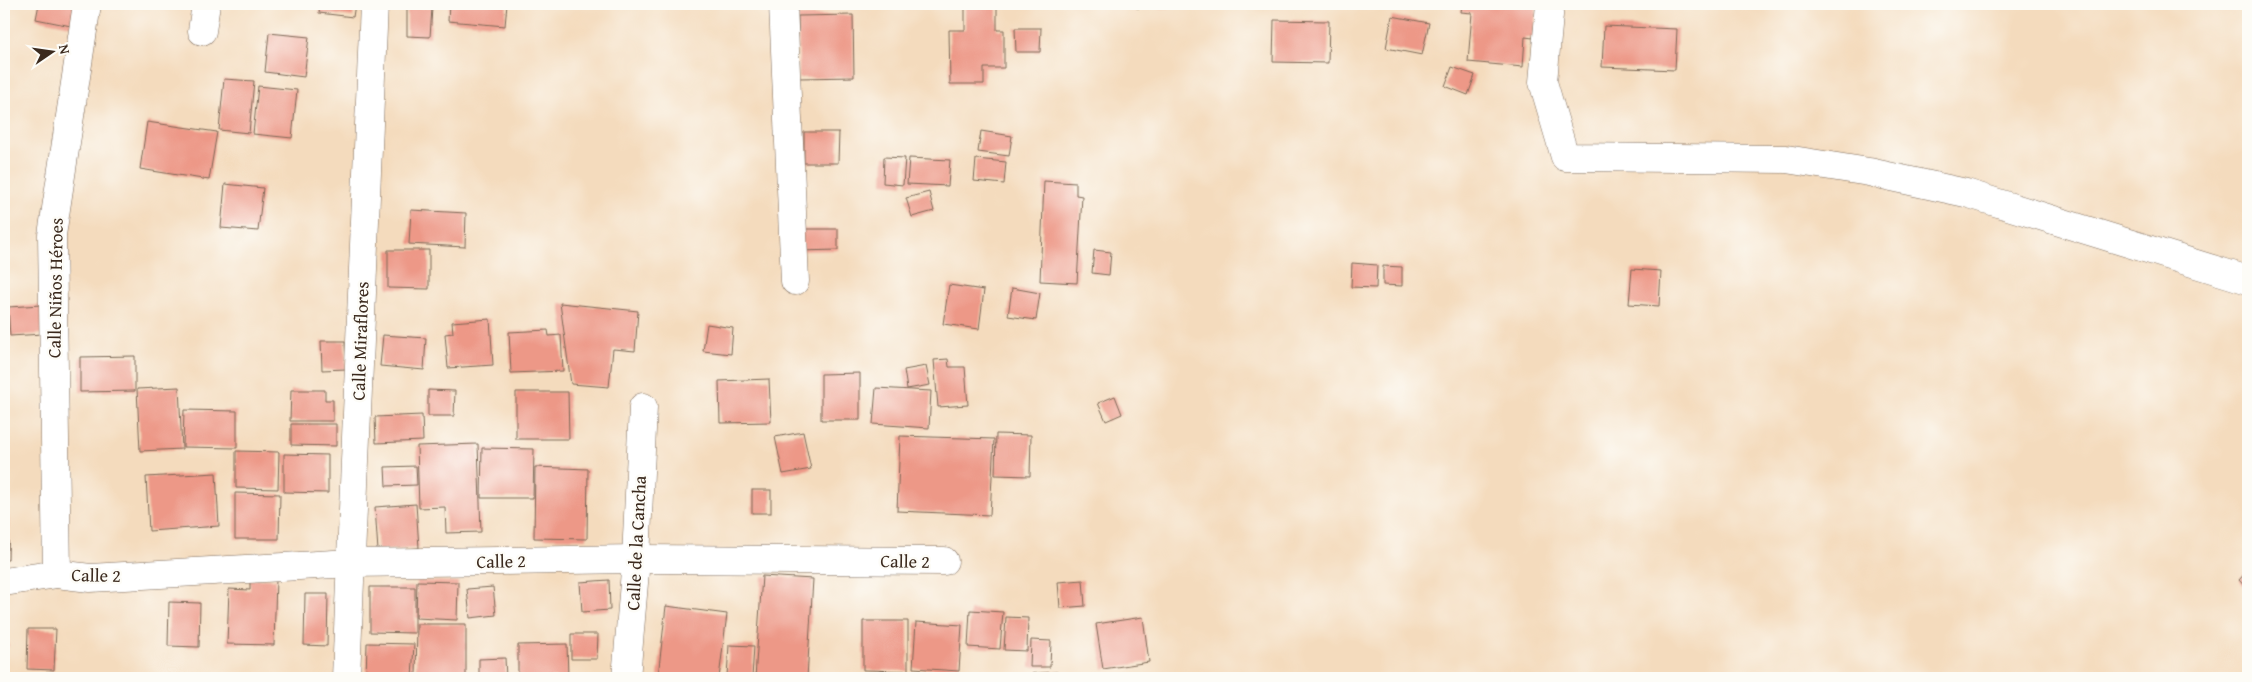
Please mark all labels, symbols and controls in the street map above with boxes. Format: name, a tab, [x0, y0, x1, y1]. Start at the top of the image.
north arrow	[28, 28, 78, 78]
text: N	[54, 42, 76, 57]
street label: Calle Niños Héroes	[40, 218, 70, 358]
street label: Calle Miraflores	[344, 281, 376, 401]
street label: Calle de la Cancha	[619, 474, 653, 611]
street label: Calle 2	[476, 547, 526, 575]
street label: Calle 2	[880, 547, 930, 575]
street label: Calle 2	[71, 561, 121, 589]

